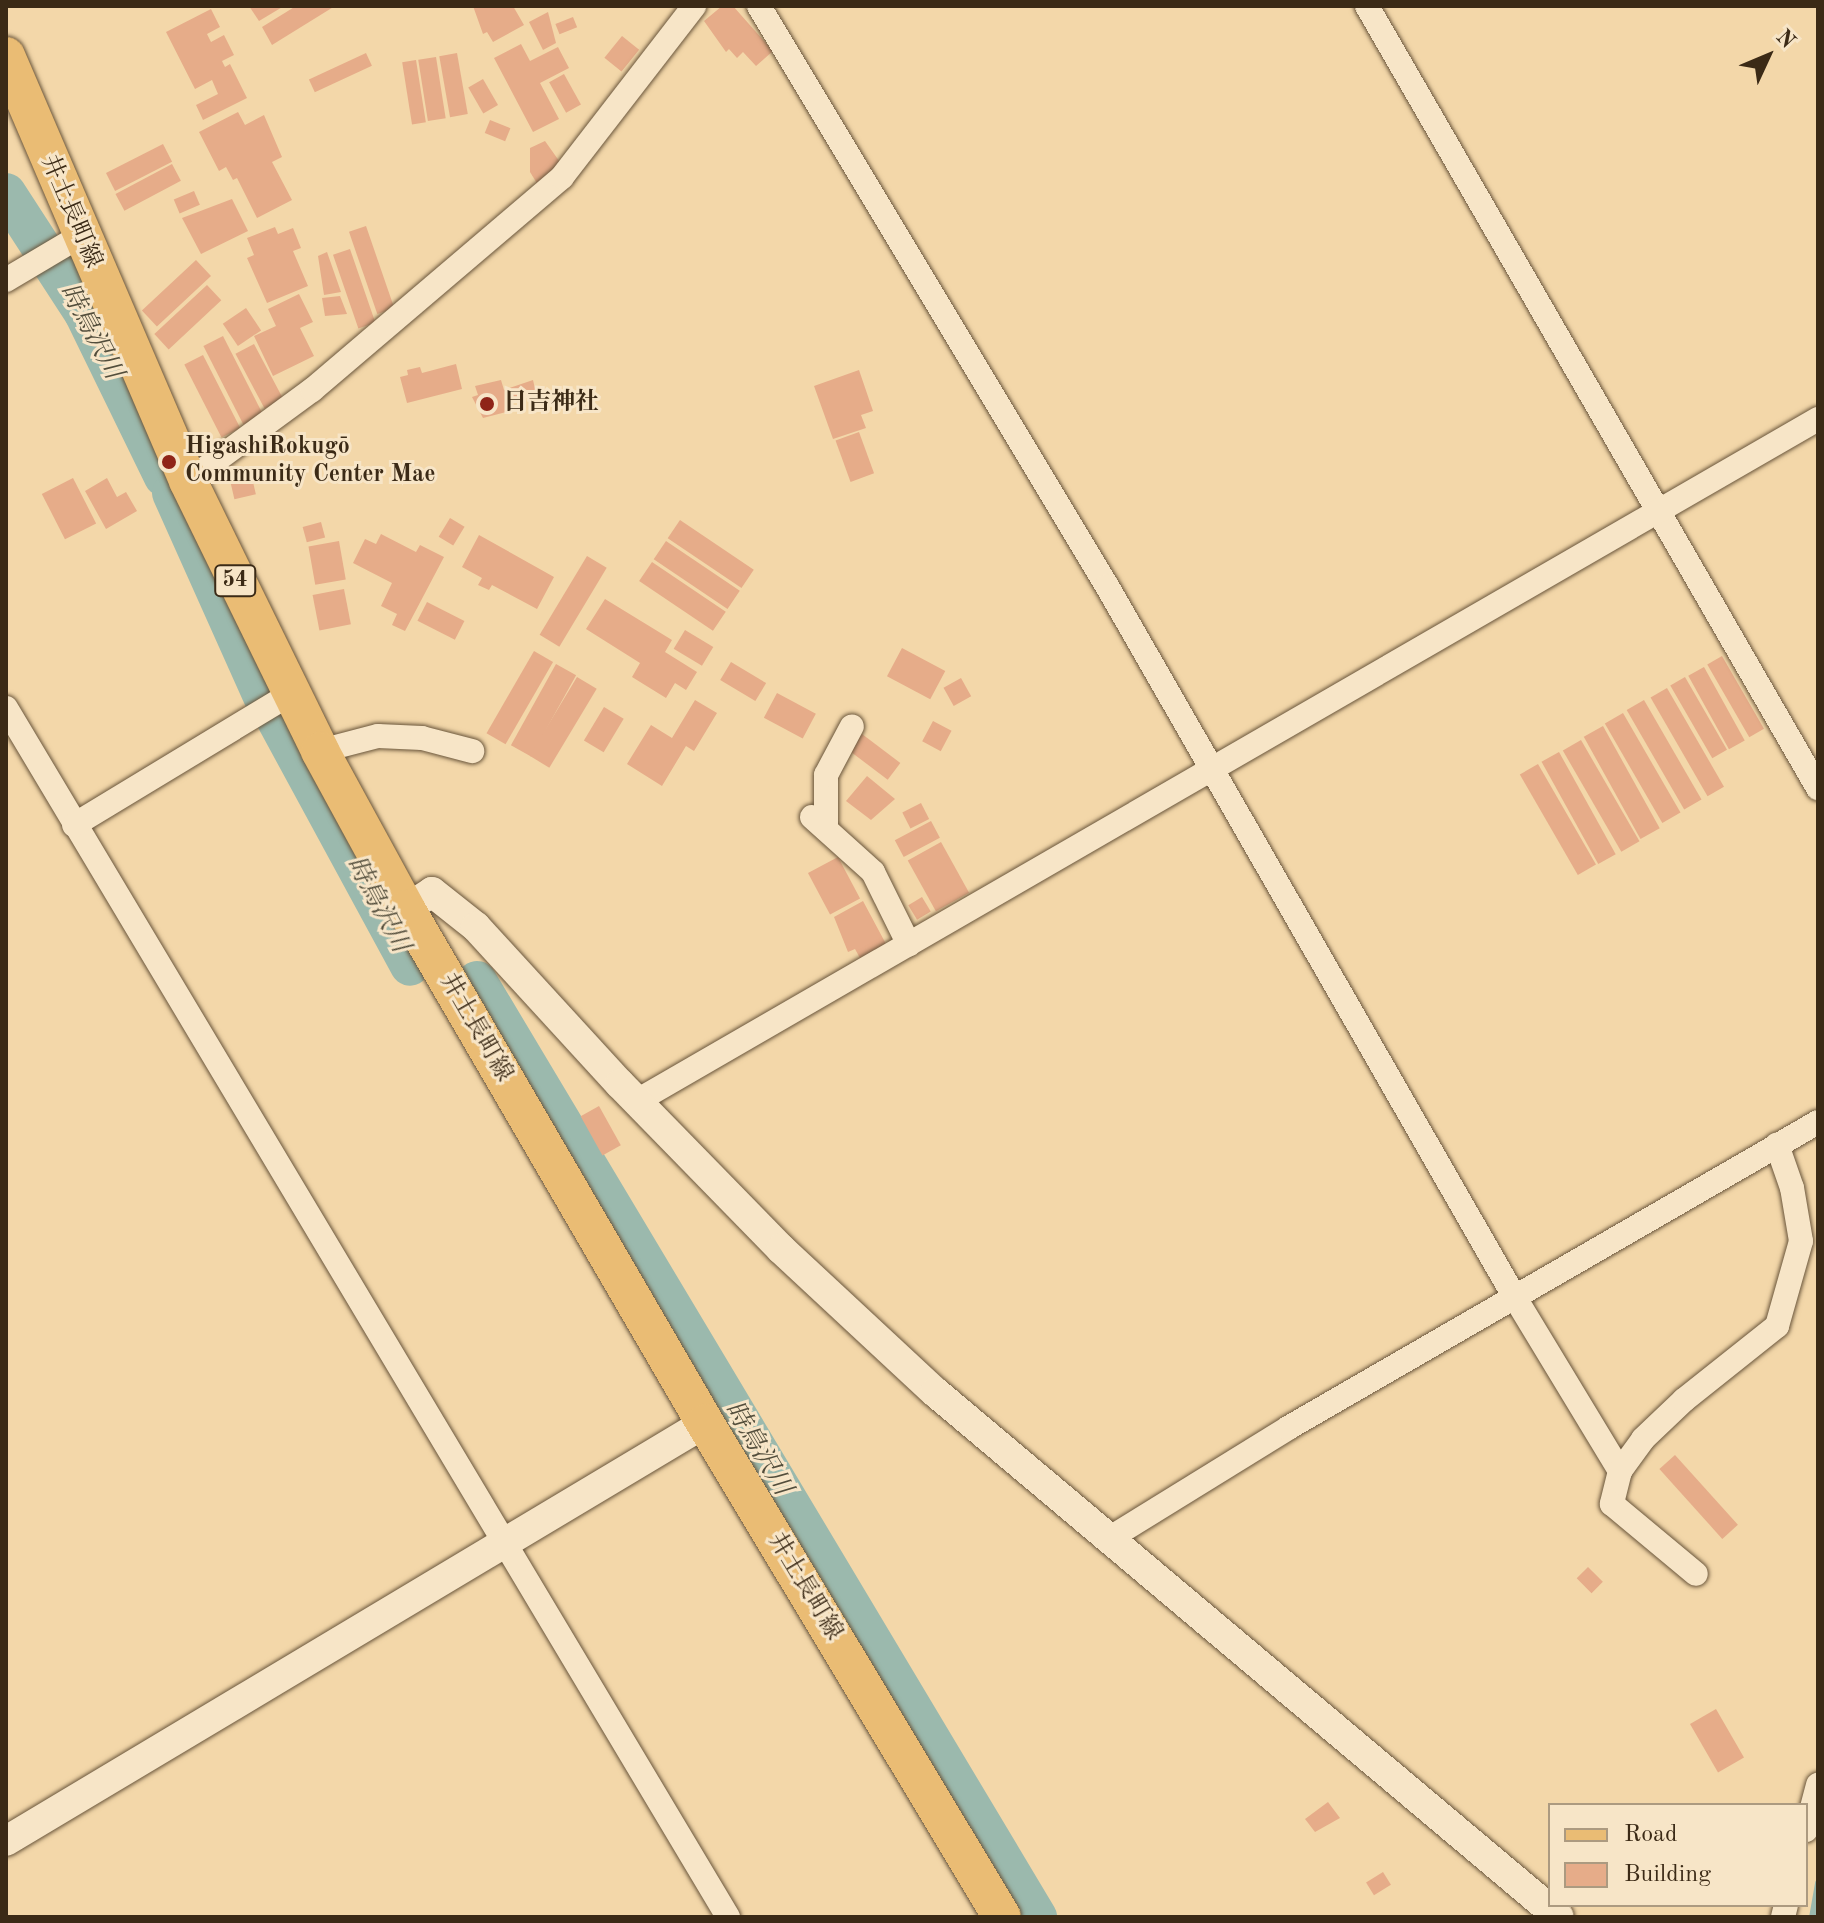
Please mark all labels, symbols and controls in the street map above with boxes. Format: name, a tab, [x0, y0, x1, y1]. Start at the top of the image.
north arrow	[1728, 16, 1808, 96]
text: N	[1772, 26, 1799, 53]
street label: 井土長町線	[33, 151, 107, 273]
water label: 時鳥沢川	[52, 279, 128, 385]
place label: 日吉神社	[503, 390, 599, 418]
marker: 日吉神社	[478, 395, 496, 413]
place label: HigashiRokugō Community Center Mae	[185, 434, 436, 490]
marker: HigashiRokugō Community Center Mae	[160, 453, 178, 471]
road number: 54	[213, 563, 257, 599]
water label: 時鳥沢川	[339, 852, 415, 958]
street label: 井土長町線	[433, 969, 517, 1087]
water label: 時鳥沢川	[717, 1396, 797, 1502]
street label: 井土長町線	[761, 1528, 847, 1646]
legend	[1548, 1803, 1808, 1907]
text: Road	[1624, 1823, 1677, 1847]
text: Building	[1624, 1863, 1711, 1887]

